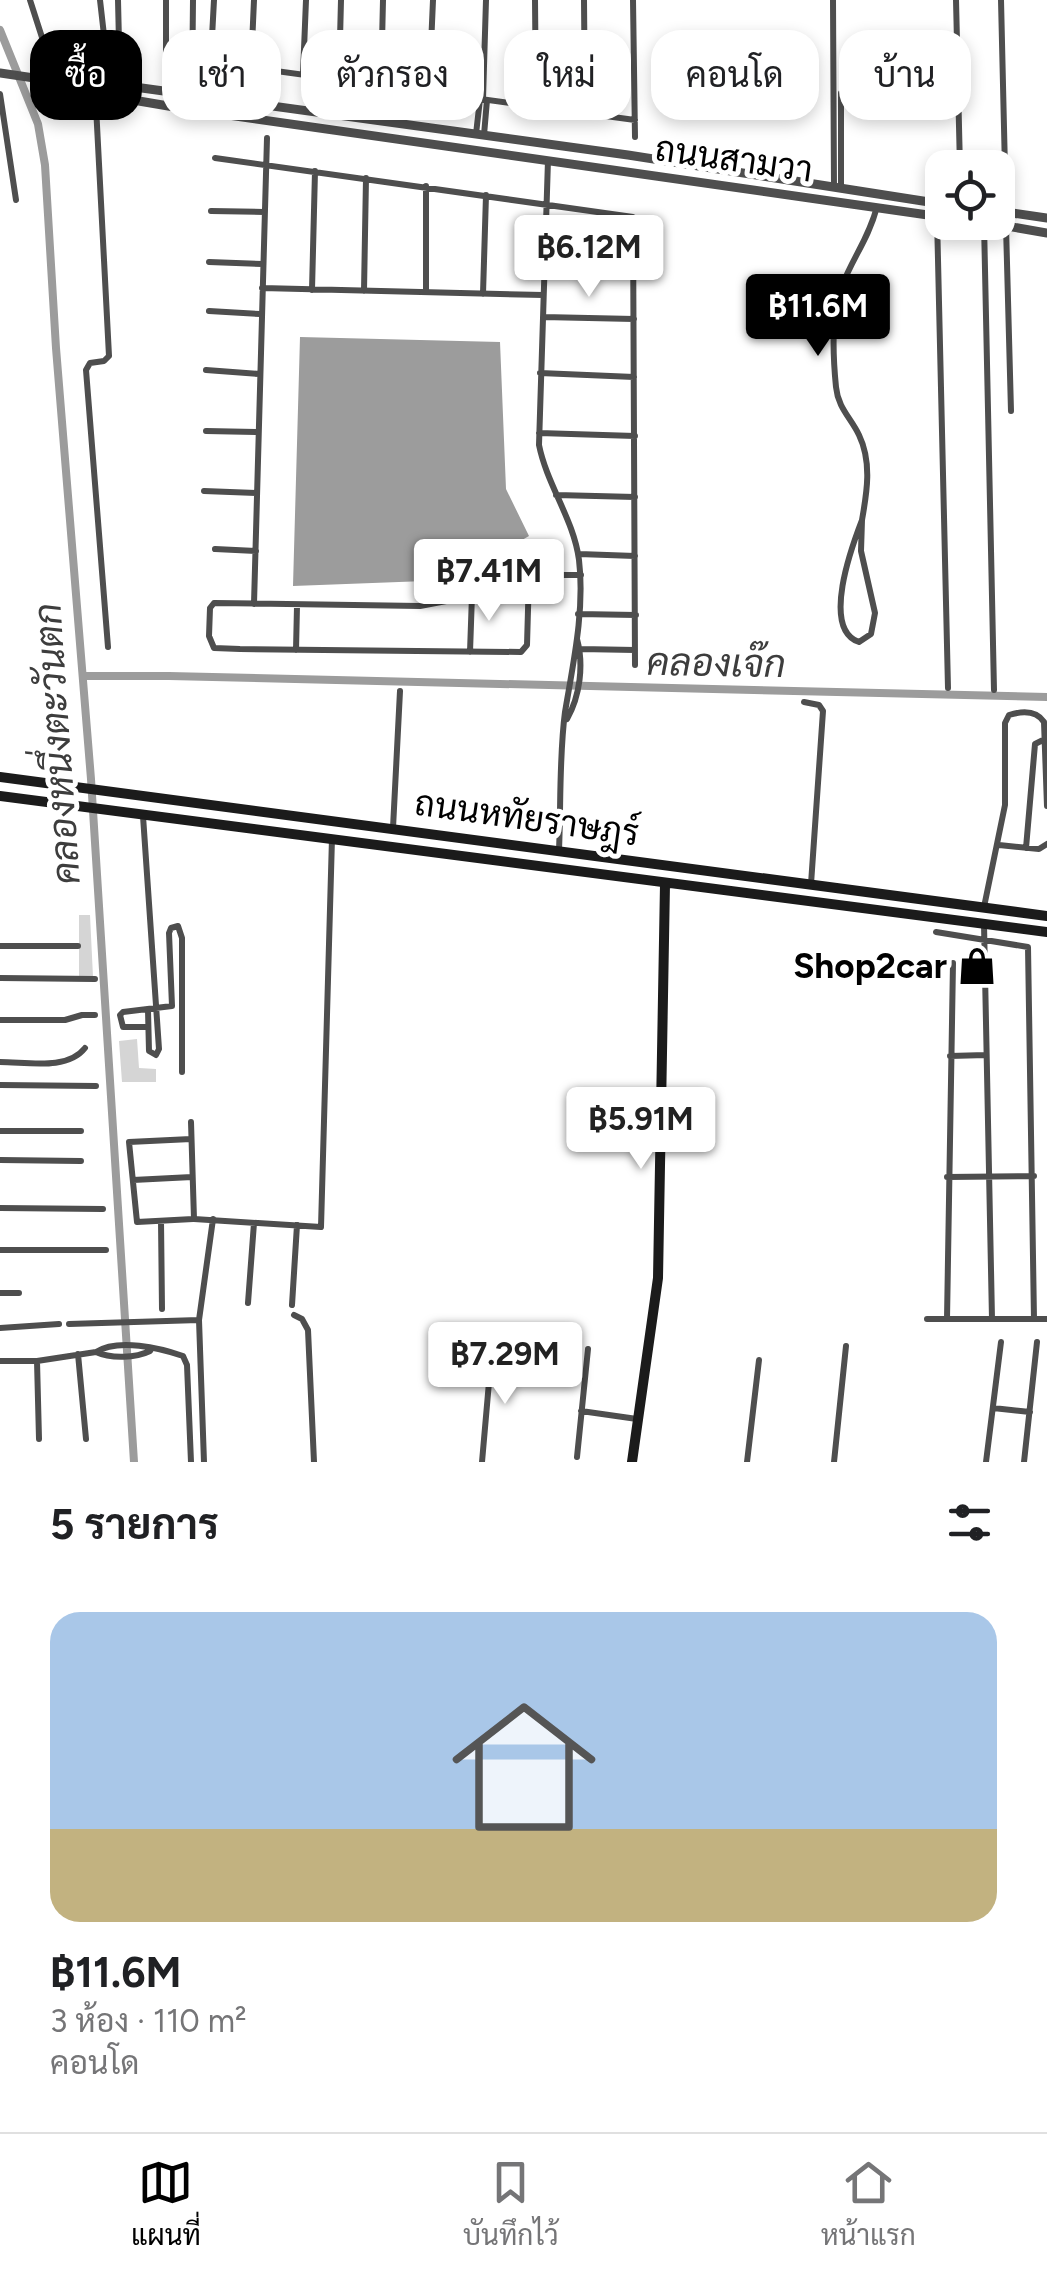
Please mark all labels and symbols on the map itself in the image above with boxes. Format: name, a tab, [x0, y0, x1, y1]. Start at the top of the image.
street label: ถนนสามวา	[653, 127, 815, 191]
pin: ฿6.12M	[508, 215, 670, 300]
pin: ฿11.6M	[737, 274, 899, 359]
pin: ฿7.41M	[408, 539, 570, 624]
water label: คลองหนึ่งตะวันตก	[12, 602, 90, 887]
water label: คลองเจ๊ก	[646, 639, 786, 687]
street label: ถนนหทัยราษฎร์	[412, 779, 642, 857]
place label: Shop2car	[793, 945, 947, 987]
shop icon: Shop2car	[956, 945, 998, 987]
pin: ฿5.91M	[560, 1087, 722, 1172]
pin: ฿7.29M	[424, 1322, 586, 1407]

